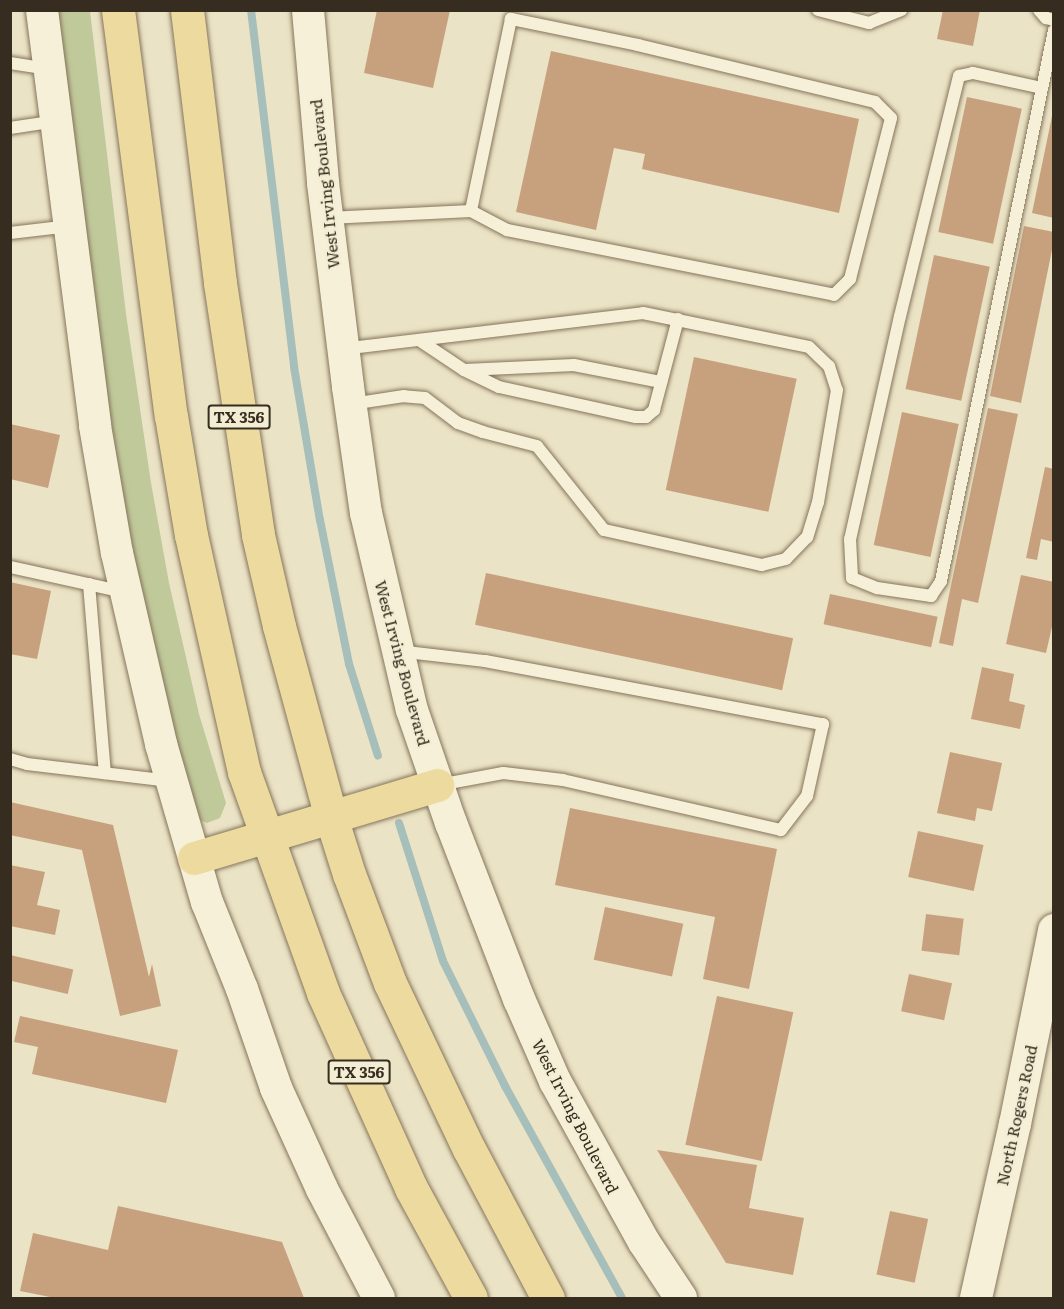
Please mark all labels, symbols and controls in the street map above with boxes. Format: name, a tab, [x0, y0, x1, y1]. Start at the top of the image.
street label: West Irving Boulevard	[306, 98, 342, 270]
road number: TX 356	[208, 405, 270, 429]
street label: West Irving Boulevard	[372, 578, 434, 748]
street label: West Irving Boulevard	[529, 1036, 623, 1196]
street label: North Rogers Road	[992, 1043, 1040, 1187]
road number: TX 356	[328, 1060, 391, 1084]

